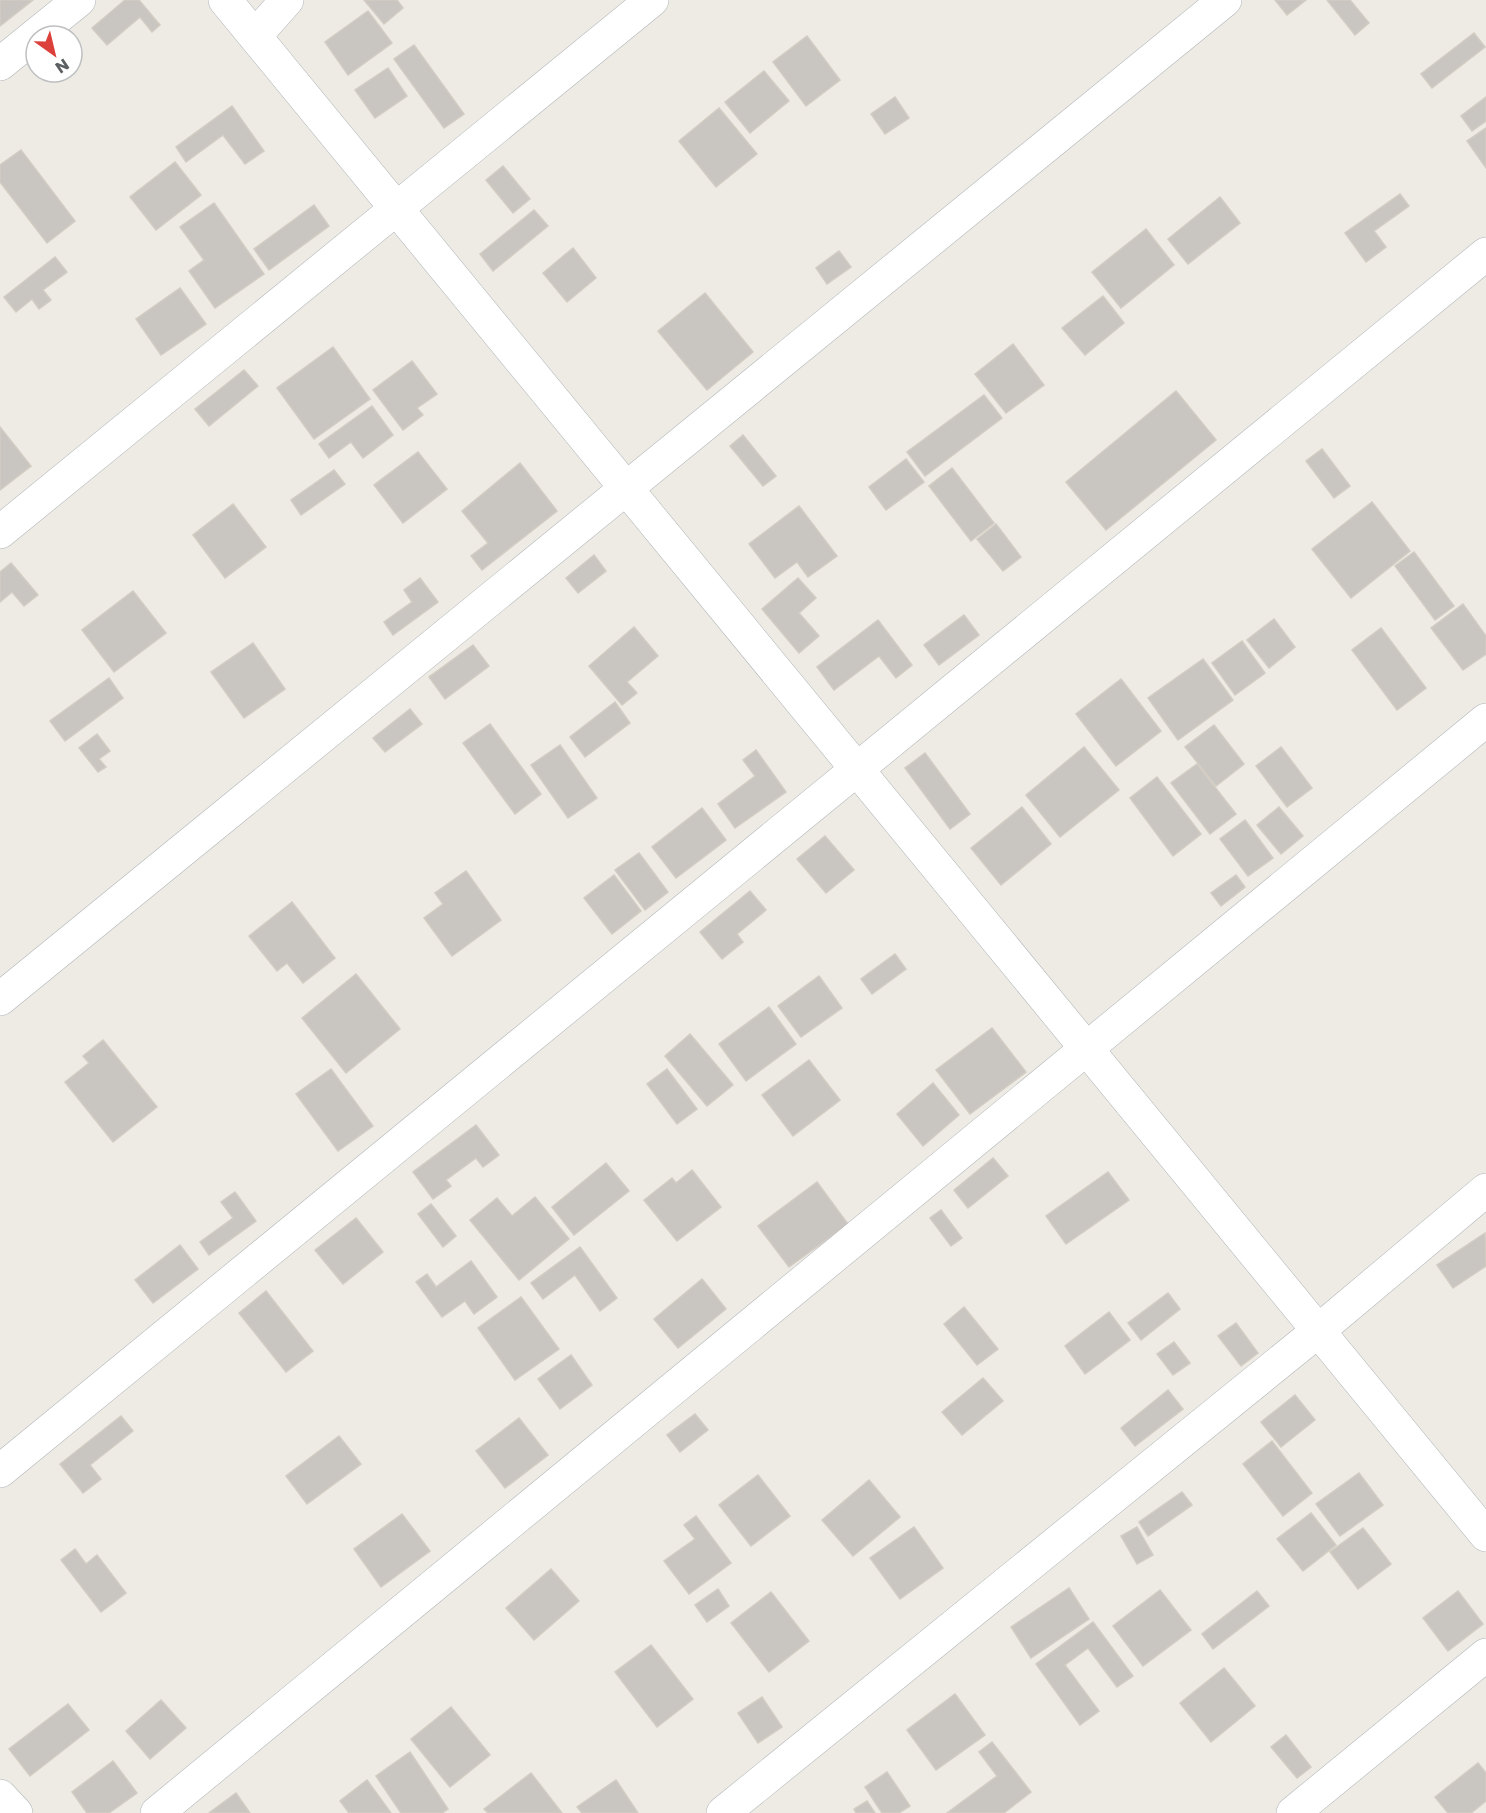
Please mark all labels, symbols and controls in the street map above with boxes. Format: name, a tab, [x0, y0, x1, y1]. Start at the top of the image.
north arrow	[24, 24, 84, 84]
text: N	[51, 53, 74, 79]

